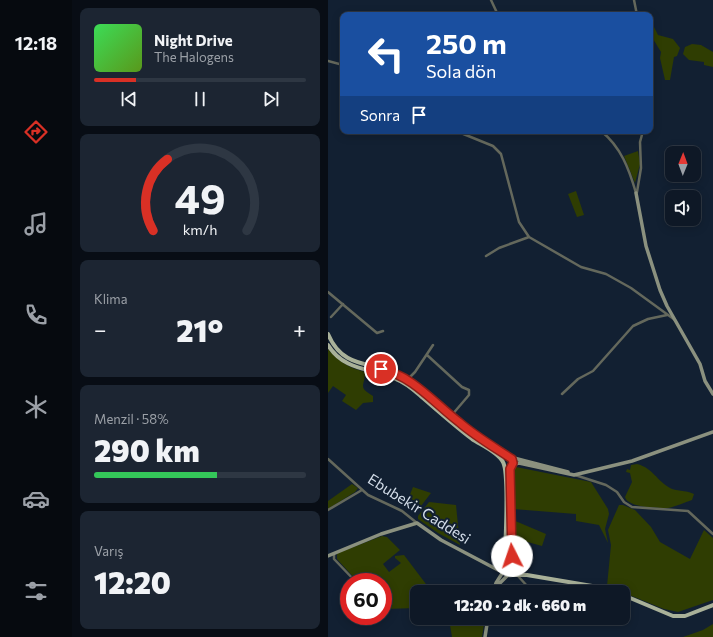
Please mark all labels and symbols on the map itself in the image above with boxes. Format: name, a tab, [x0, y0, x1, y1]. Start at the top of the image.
north arrow	[665, 146, 701, 182]
pin	[364, 352, 398, 386]
street label: Ebubekir Caddesi	[365, 469, 474, 547]
position arrow	[491, 535, 533, 577]
speed limit sign: 60	[340, 573, 392, 625]

